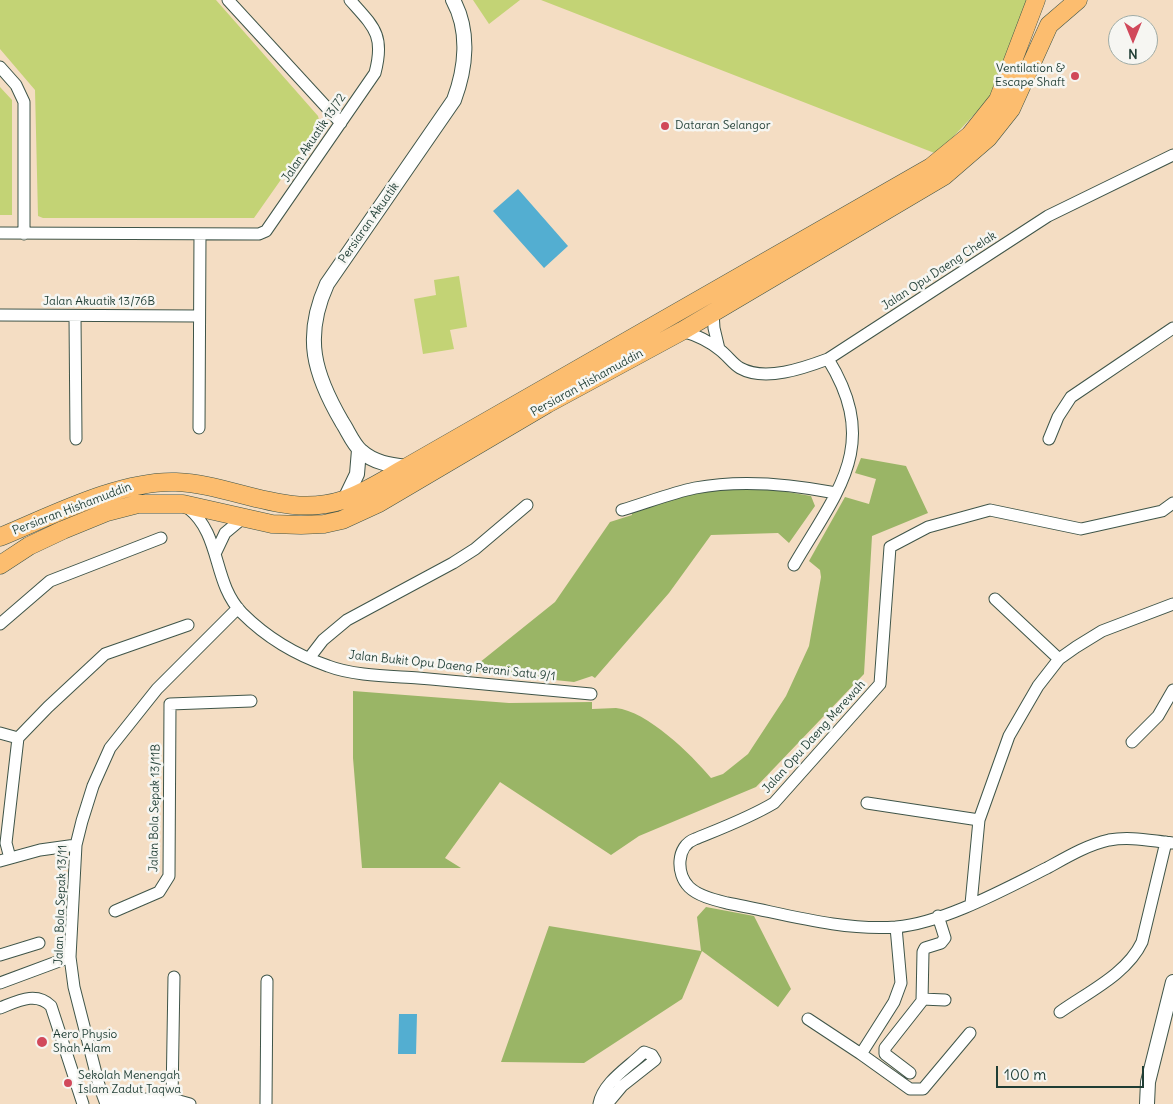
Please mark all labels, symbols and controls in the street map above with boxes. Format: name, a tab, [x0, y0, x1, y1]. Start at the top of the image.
north arrow	[1108, 15, 1158, 65]
text: N	[1128, 45, 1138, 63]
place label: Ventilation & Escape Shaft	[995, 62, 1065, 90]
marker: Ventilation & Escape Shaft	[1069, 70, 1081, 82]
street label: Jalan Akuatik 13/72	[279, 91, 349, 185]
place label: Dataran Selangor	[675, 119, 771, 133]
marker: Dataran Selangor	[659, 120, 671, 132]
street label: Persiaran Akuatik	[336, 180, 402, 266]
street label: Jalan Opu Daeng Chelak	[879, 229, 999, 313]
street label: Jalan Akuatik 13/76B	[43, 295, 155, 309]
street label: Persiaran Hishamuddin	[528, 346, 646, 420]
street label: Persiaran Hishamuddin	[10, 480, 134, 538]
street label: Jalan Bukit Opu Daeng Perani Satu 9/1	[348, 648, 556, 684]
street label: Jalan Opu Daeng Merewah	[760, 678, 868, 796]
street label: Jalan Bola Sepak 13/11B	[147, 744, 163, 872]
street label: Jalan Bola Sepak 13/11	[52, 845, 70, 965]
place label: Aero Physio Shah Alam	[53, 1028, 117, 1056]
marker: Aero Physio Shah Alam	[35, 1035, 49, 1049]
scale bar	[998, 1056, 1146, 1088]
text: 100 m	[1004, 1065, 1046, 1084]
place label: Sekolah Menengah Islam Zadut Taqwa	[78, 1069, 181, 1097]
marker: Sekolah Menengah Islam Zadut Taqwa	[62, 1077, 74, 1089]

